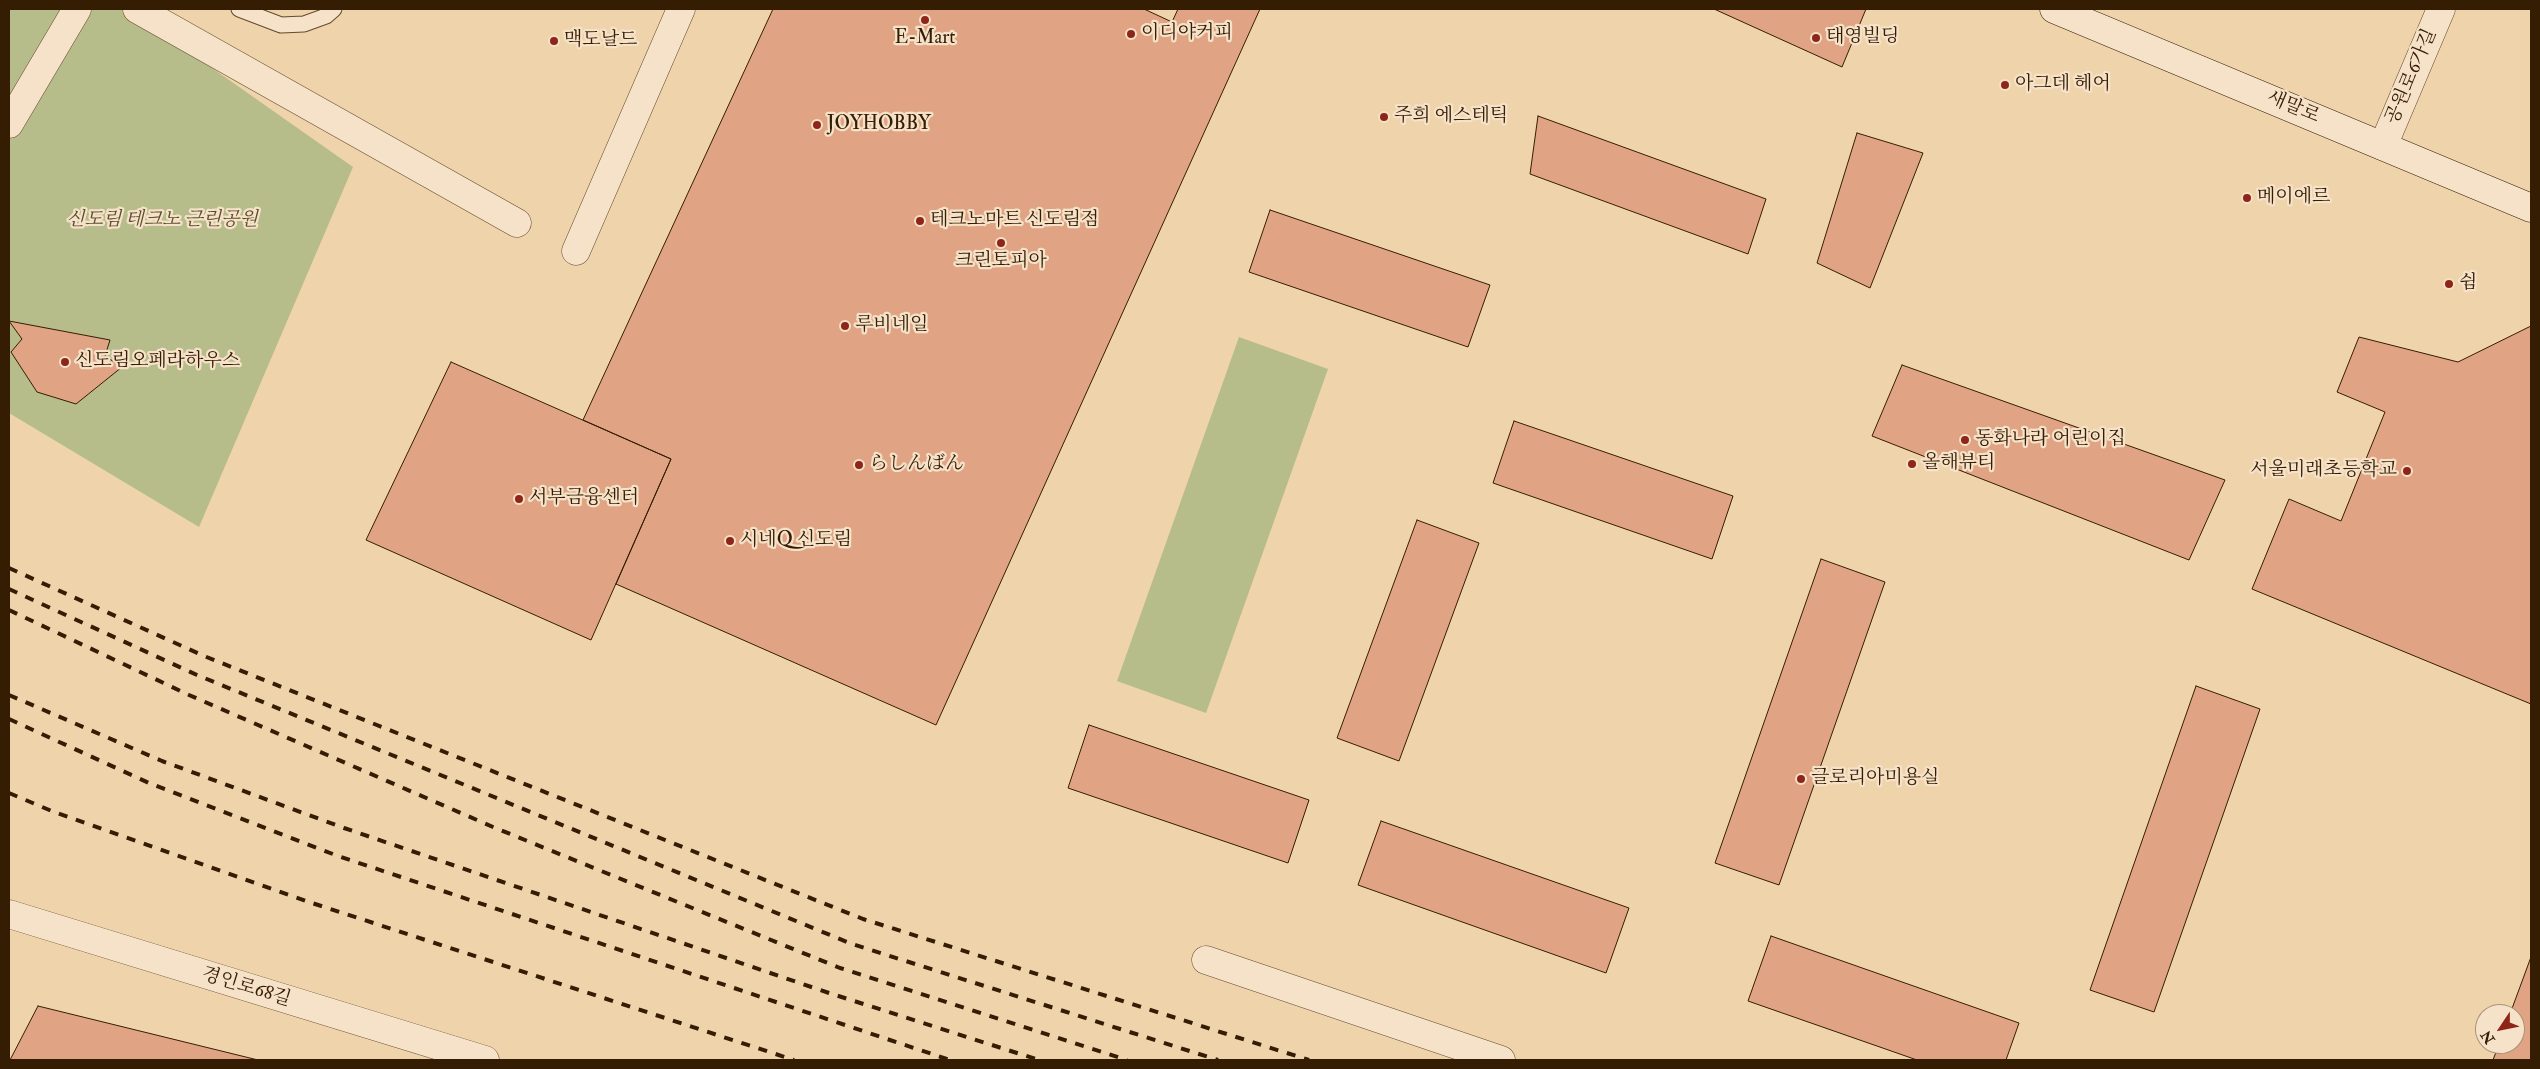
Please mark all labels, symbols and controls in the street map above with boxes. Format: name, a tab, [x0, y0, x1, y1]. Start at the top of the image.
marker: E-Mart	[919, 14, 931, 26]
place label: 이디야커피	[1141, 23, 1233, 45]
street label: 공원로6가길	[2382, 26, 2442, 128]
place label: 태영빌딩	[1826, 27, 1899, 49]
place label: E-Mart	[894, 28, 956, 50]
marker: 이디야커피	[1125, 28, 1137, 40]
place label: 맥도날드	[564, 30, 637, 52]
marker: 태영빌딩	[1810, 32, 1822, 44]
marker: 맥도날드	[548, 35, 560, 47]
place label: 아그데 헤어	[2015, 74, 2111, 96]
marker: 아그데 헤어	[1999, 79, 2011, 91]
street label: 새말로	[2263, 87, 2323, 129]
place label: 주희 에스테틱	[1394, 106, 1508, 128]
marker: 주희 에스테틱	[1378, 111, 1390, 123]
place label: JOYHOBBY	[827, 114, 931, 136]
marker: JOYHOBBY	[811, 119, 823, 131]
place label: 메이에르	[2257, 187, 2330, 209]
marker: 메이에르	[2241, 192, 2253, 204]
park label: 신도림 테크노 근린공원	[66, 210, 258, 232]
place label: 테크노마트 신도림점	[930, 210, 1099, 232]
marker: 테크노마트 신도림점	[914, 215, 926, 227]
marker: 크린토피아	[995, 237, 1007, 249]
place label: 크린토피아	[955, 251, 1047, 273]
place label: 쉼	[2459, 273, 2477, 295]
marker: 쉼	[2443, 278, 2455, 290]
place label: 루비네일	[855, 315, 928, 337]
marker: 루비네일	[839, 320, 851, 332]
place label: 신도림오페라하우스	[75, 351, 240, 373]
marker: 신도림오페라하우스	[59, 356, 71, 368]
place label: 동화나라 어린이집	[1975, 429, 2126, 451]
marker: 동화나라 어린이집	[1959, 434, 1971, 446]
place label: 올해뷰티	[1922, 453, 1995, 475]
place label: らしんばん	[869, 454, 964, 476]
marker: 올해뷰티	[1906, 458, 1918, 470]
marker: らしんばん	[853, 459, 865, 471]
place label: 서울미래초등학교	[2250, 460, 2397, 482]
marker: 서울미래초등학교	[2401, 465, 2413, 477]
place label: 서부금융센터	[529, 488, 639, 510]
marker: 서부금융센터	[513, 493, 525, 505]
place label: 시네Q 신도림	[740, 530, 852, 552]
marker: 시네Q 신도림	[724, 535, 736, 547]
place label: 글로리아미용실	[1811, 768, 1939, 790]
marker: 글로리아미용실	[1795, 773, 1807, 785]
street label: 경인로68길	[199, 964, 293, 1012]
north arrow	[2475, 1004, 2525, 1054]
text: N	[2477, 1027, 2499, 1047]

